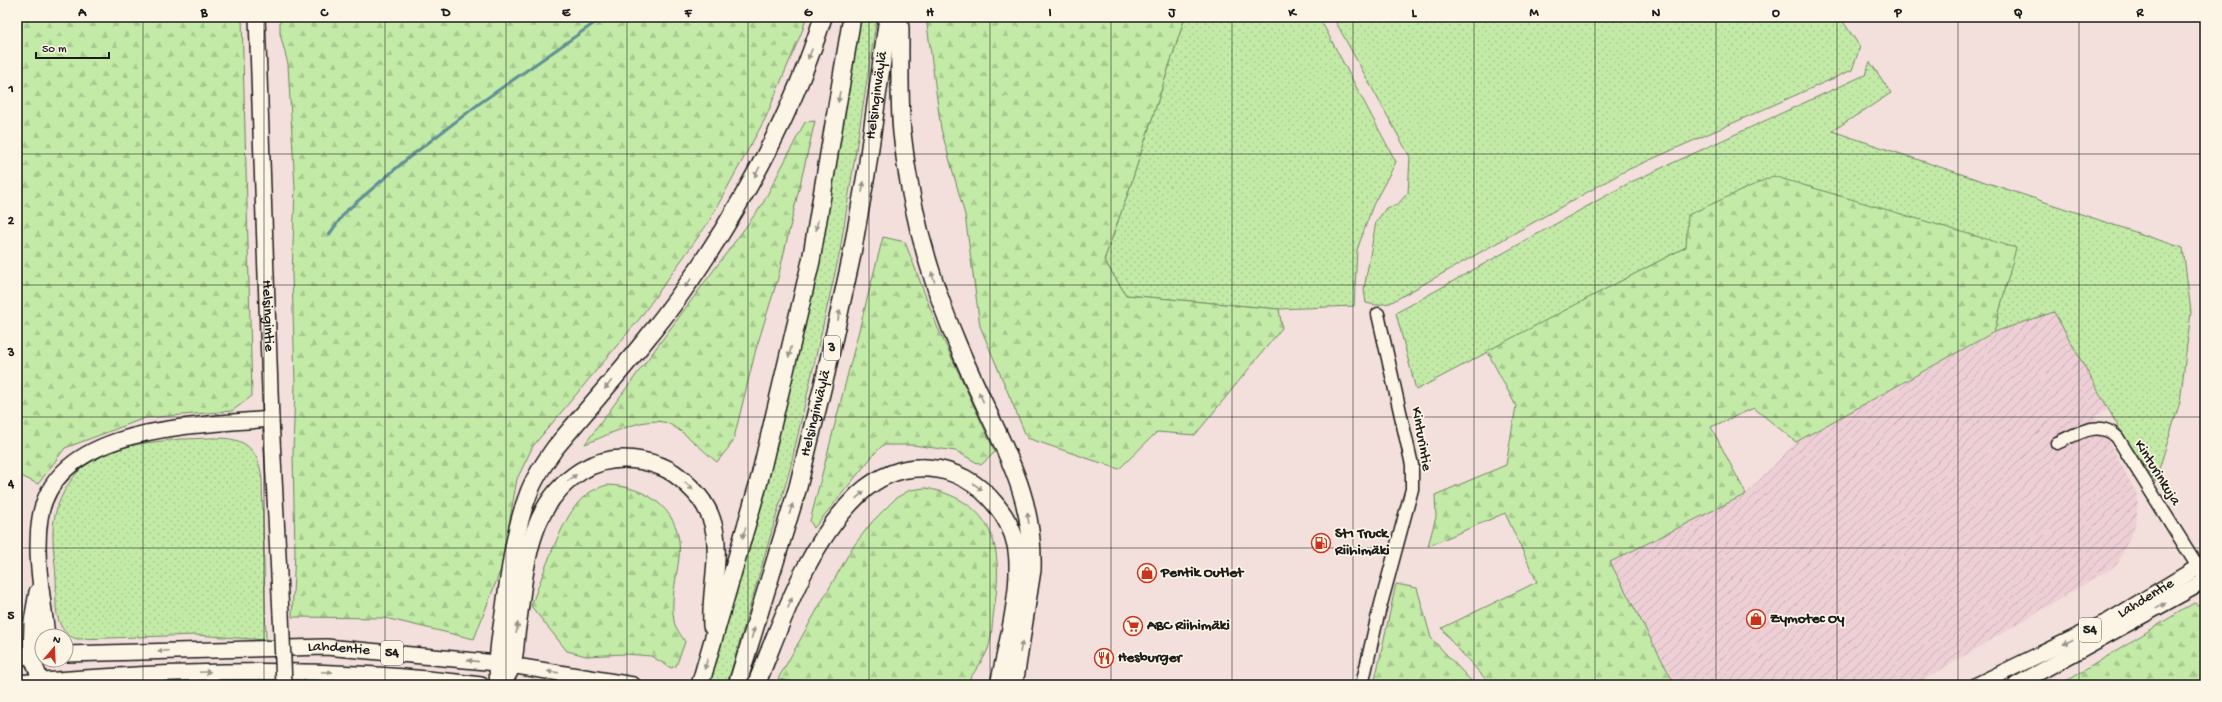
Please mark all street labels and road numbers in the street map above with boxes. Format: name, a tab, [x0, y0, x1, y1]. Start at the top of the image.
street label: Helsinginväylä	[862, 50, 892, 140]
street label: Helsingintie	[257, 280, 278, 352]
road number: 3	[824, 336, 840, 360]
street label: Helsinginväylä	[797, 368, 836, 458]
street label: Kinturintie	[1407, 406, 1436, 473]
street label: Kinturinkuja	[2130, 437, 2185, 510]
street label: Lahdentie	[2115, 575, 2178, 623]
road number: 54	[2079, 618, 2101, 642]
street label: Lahdentie	[307, 638, 371, 660]
road number: 54	[381, 641, 403, 665]

